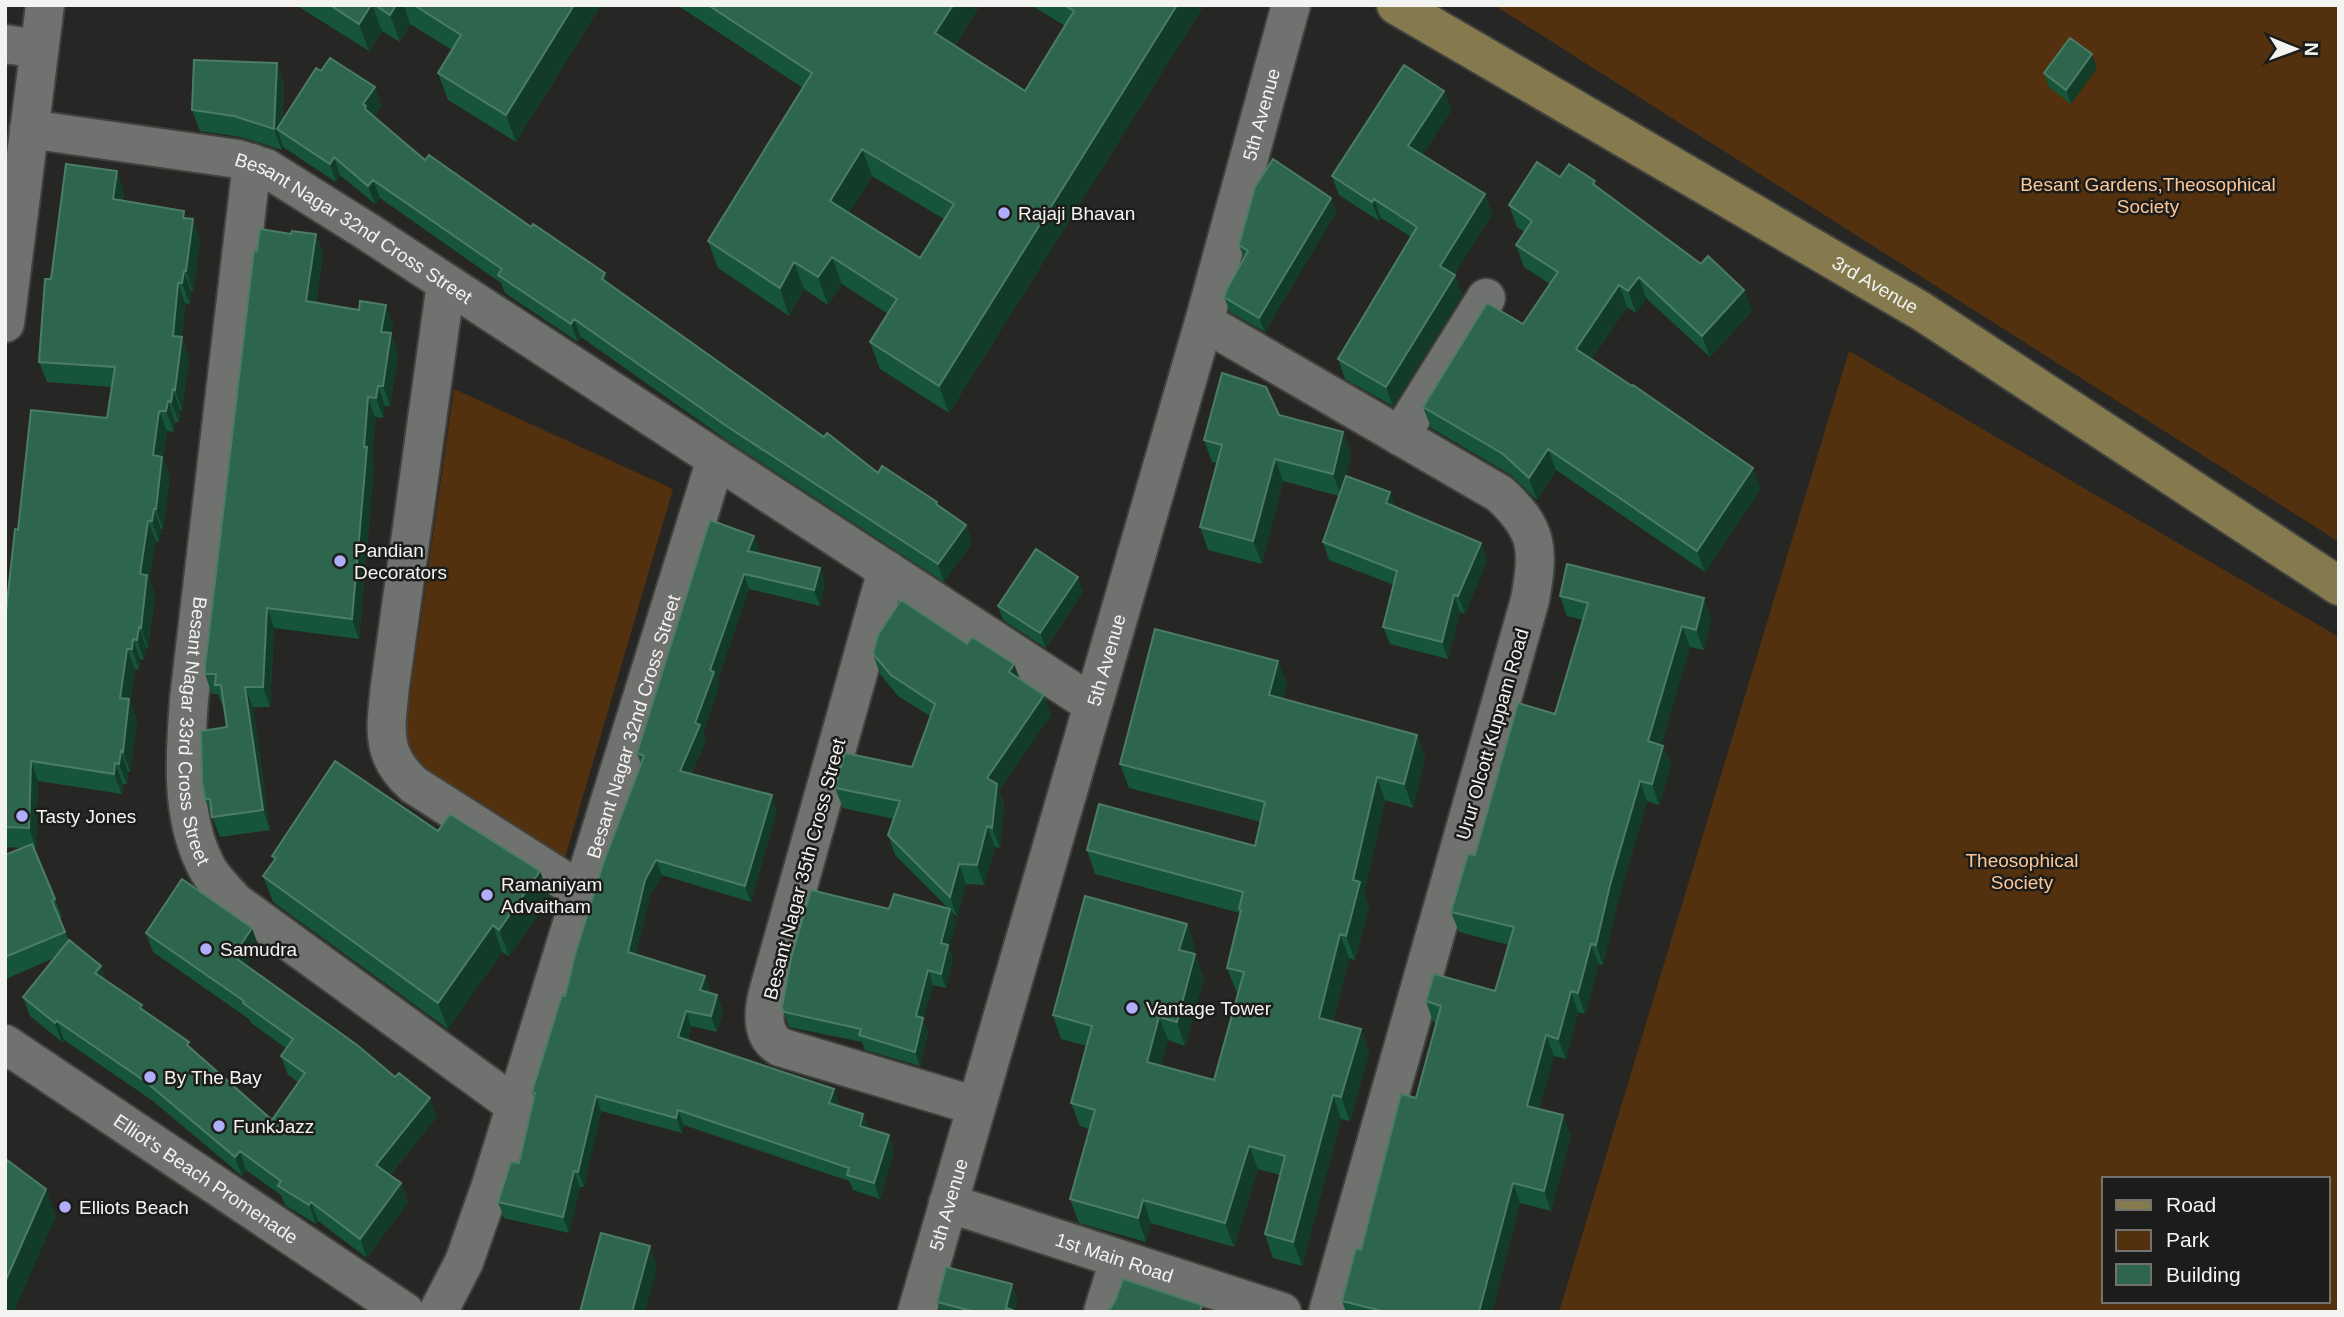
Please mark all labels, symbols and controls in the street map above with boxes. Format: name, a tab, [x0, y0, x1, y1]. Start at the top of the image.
north arrow	[2260, 14, 2330, 84]
text: N	[2301, 42, 2322, 56]
street label: 5th Avenue	[1239, 66, 1284, 163]
street label: Besant Nagar 32nd Cross Street	[232, 149, 477, 308]
park label: Besant Gardens,Theosophical Society	[2020, 174, 2276, 217]
place label: Rajaji Bhavan	[1018, 203, 1135, 224]
marker: Rajaji Bhavan	[996, 205, 1012, 221]
street label: 3rd Avenue	[1829, 252, 1922, 318]
place label: Pandian Decorators	[354, 540, 447, 583]
marker: Pandian Decorators	[332, 553, 348, 569]
street label: Besant Nagar 32nd Cross Street	[583, 592, 685, 861]
street label: Besant Nagar 33rd Cross Street	[175, 595, 214, 869]
street label: 5th Avenue	[1083, 612, 1130, 708]
street label: Urur Olcott Kuppam Road	[1452, 626, 1533, 842]
street label: Besant Nagar 35th Cross Street	[759, 736, 850, 1002]
place label: Tasty Jones	[36, 806, 136, 827]
marker: Tasty Jones	[14, 808, 30, 824]
park label: Theosophical Society	[1965, 850, 2079, 893]
place label: Ramaniyam Advaitham	[501, 874, 602, 917]
marker: Ramaniyam Advaitham	[479, 887, 495, 903]
place label: Samudra	[220, 939, 298, 960]
marker: Samudra	[198, 941, 214, 957]
place label: Vantage Tower	[1146, 998, 1272, 1019]
marker: Vantage Tower	[1124, 1000, 1140, 1016]
place label: By The Bay	[164, 1067, 262, 1088]
marker: By The Bay	[142, 1069, 158, 1085]
street label: Elliot's Beach Promenade	[110, 1110, 302, 1248]
place label: FunkJazz	[233, 1116, 314, 1137]
marker: FunkJazz	[211, 1118, 227, 1134]
street label: 5th Avenue	[925, 1156, 972, 1253]
legend	[2102, 1177, 2330, 1303]
text: Road	[2166, 1193, 2216, 1216]
place label: Elliots Beach	[79, 1197, 189, 1218]
marker: Elliots Beach	[57, 1199, 73, 1215]
text: Park	[2166, 1228, 2210, 1251]
street label: 1st Main Road	[1053, 1229, 1176, 1287]
text: Building	[2166, 1263, 2241, 1286]

